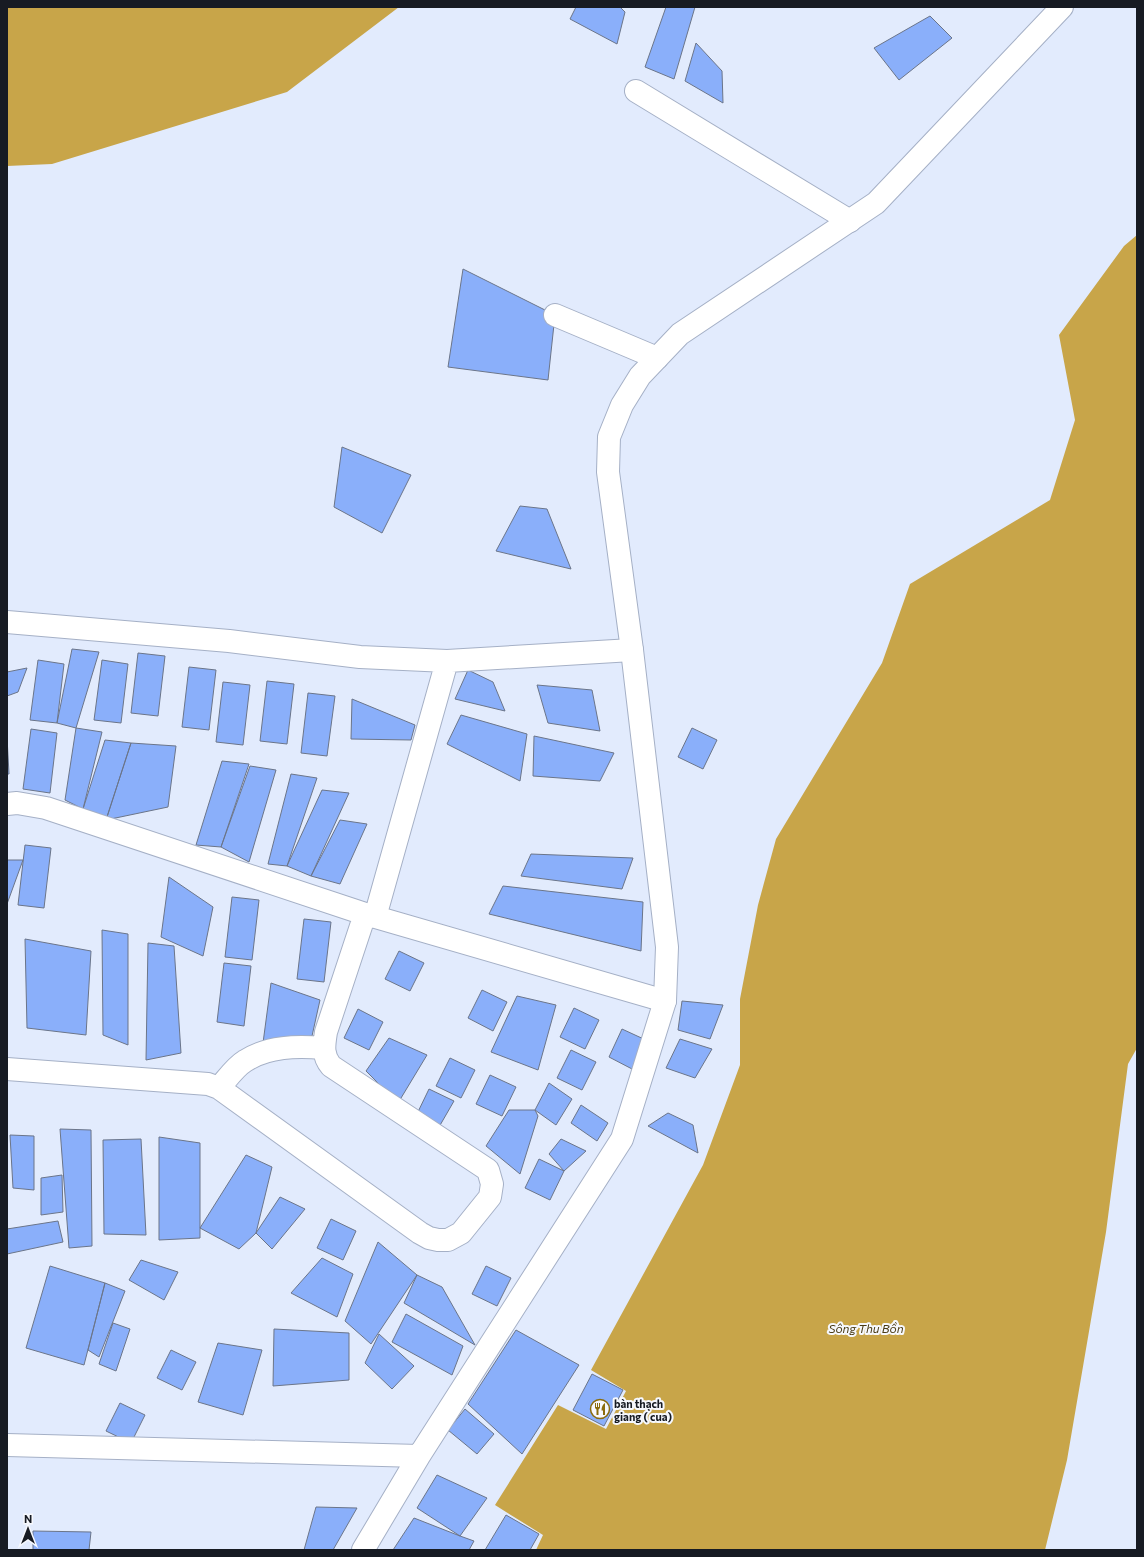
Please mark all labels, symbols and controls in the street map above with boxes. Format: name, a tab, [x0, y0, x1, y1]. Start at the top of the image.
water label: Sông Thu Bồn	[828, 1321, 904, 1335]
place label: bàn thạch giang ( cua)	[614, 1397, 672, 1423]
restaurant icon: bàn thạch giang ( cua)	[589, 1398, 611, 1420]
north arrow	[8, 1509, 48, 1549]
text: N	[24, 1512, 32, 1525]

